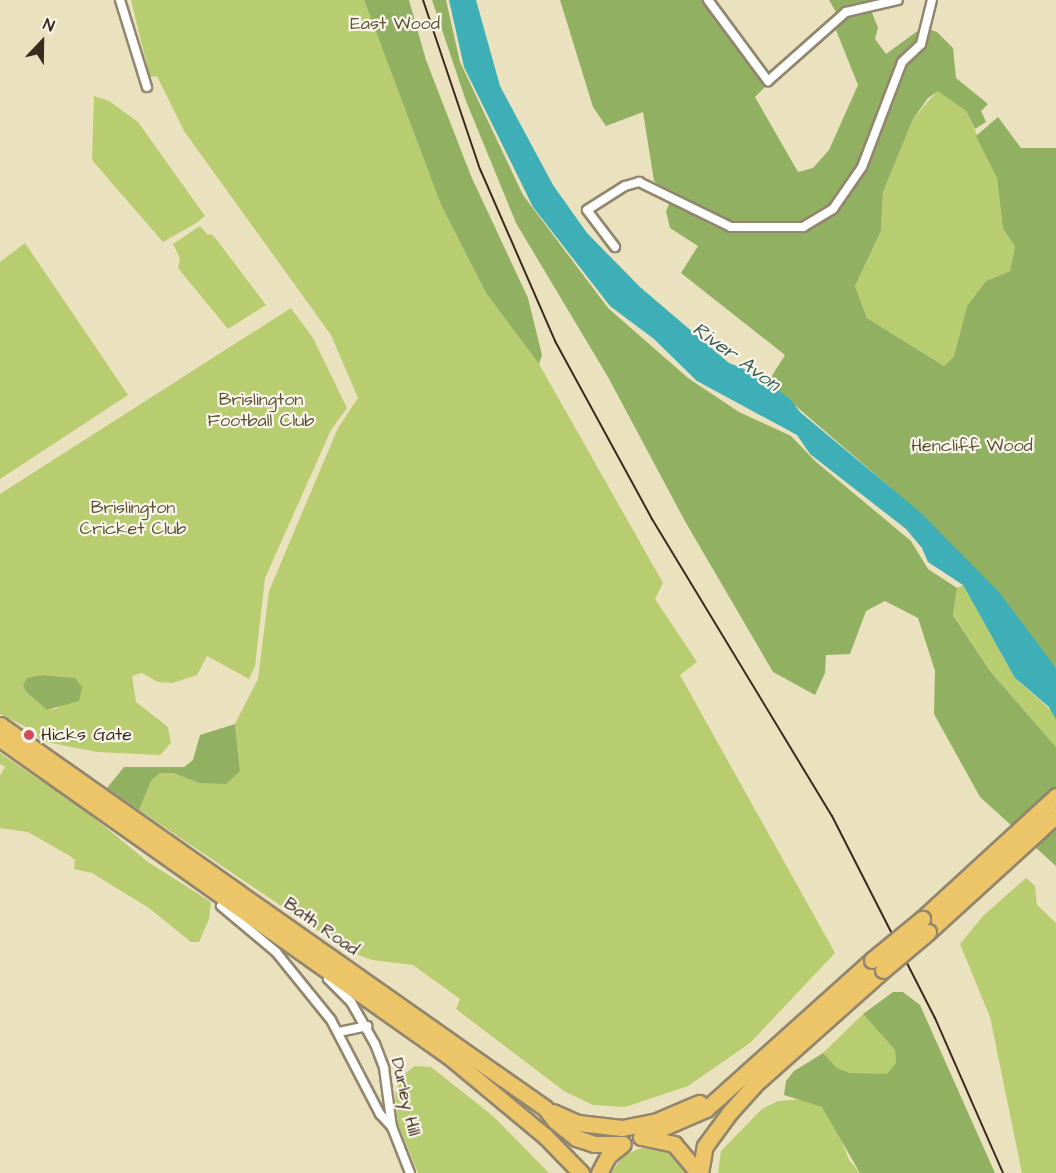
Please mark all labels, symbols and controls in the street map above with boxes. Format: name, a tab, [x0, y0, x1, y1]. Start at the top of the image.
north arrow	[12, 12, 72, 72]
text: N	[40, 13, 58, 37]
park label: East Wood	[350, 13, 440, 35]
water label: River Avon	[688, 317, 784, 397]
park label: Brislington Football Club	[208, 390, 314, 432]
park label: Hencliff Wood	[911, 435, 1033, 457]
park label: Brislington Cricket Club	[80, 498, 186, 540]
place label: Hicks Gate	[41, 724, 132, 746]
marker: Hicks Gate	[22, 728, 36, 742]
street label: Bath Road	[279, 893, 363, 961]
street label: Durley Hill	[386, 1056, 424, 1138]

